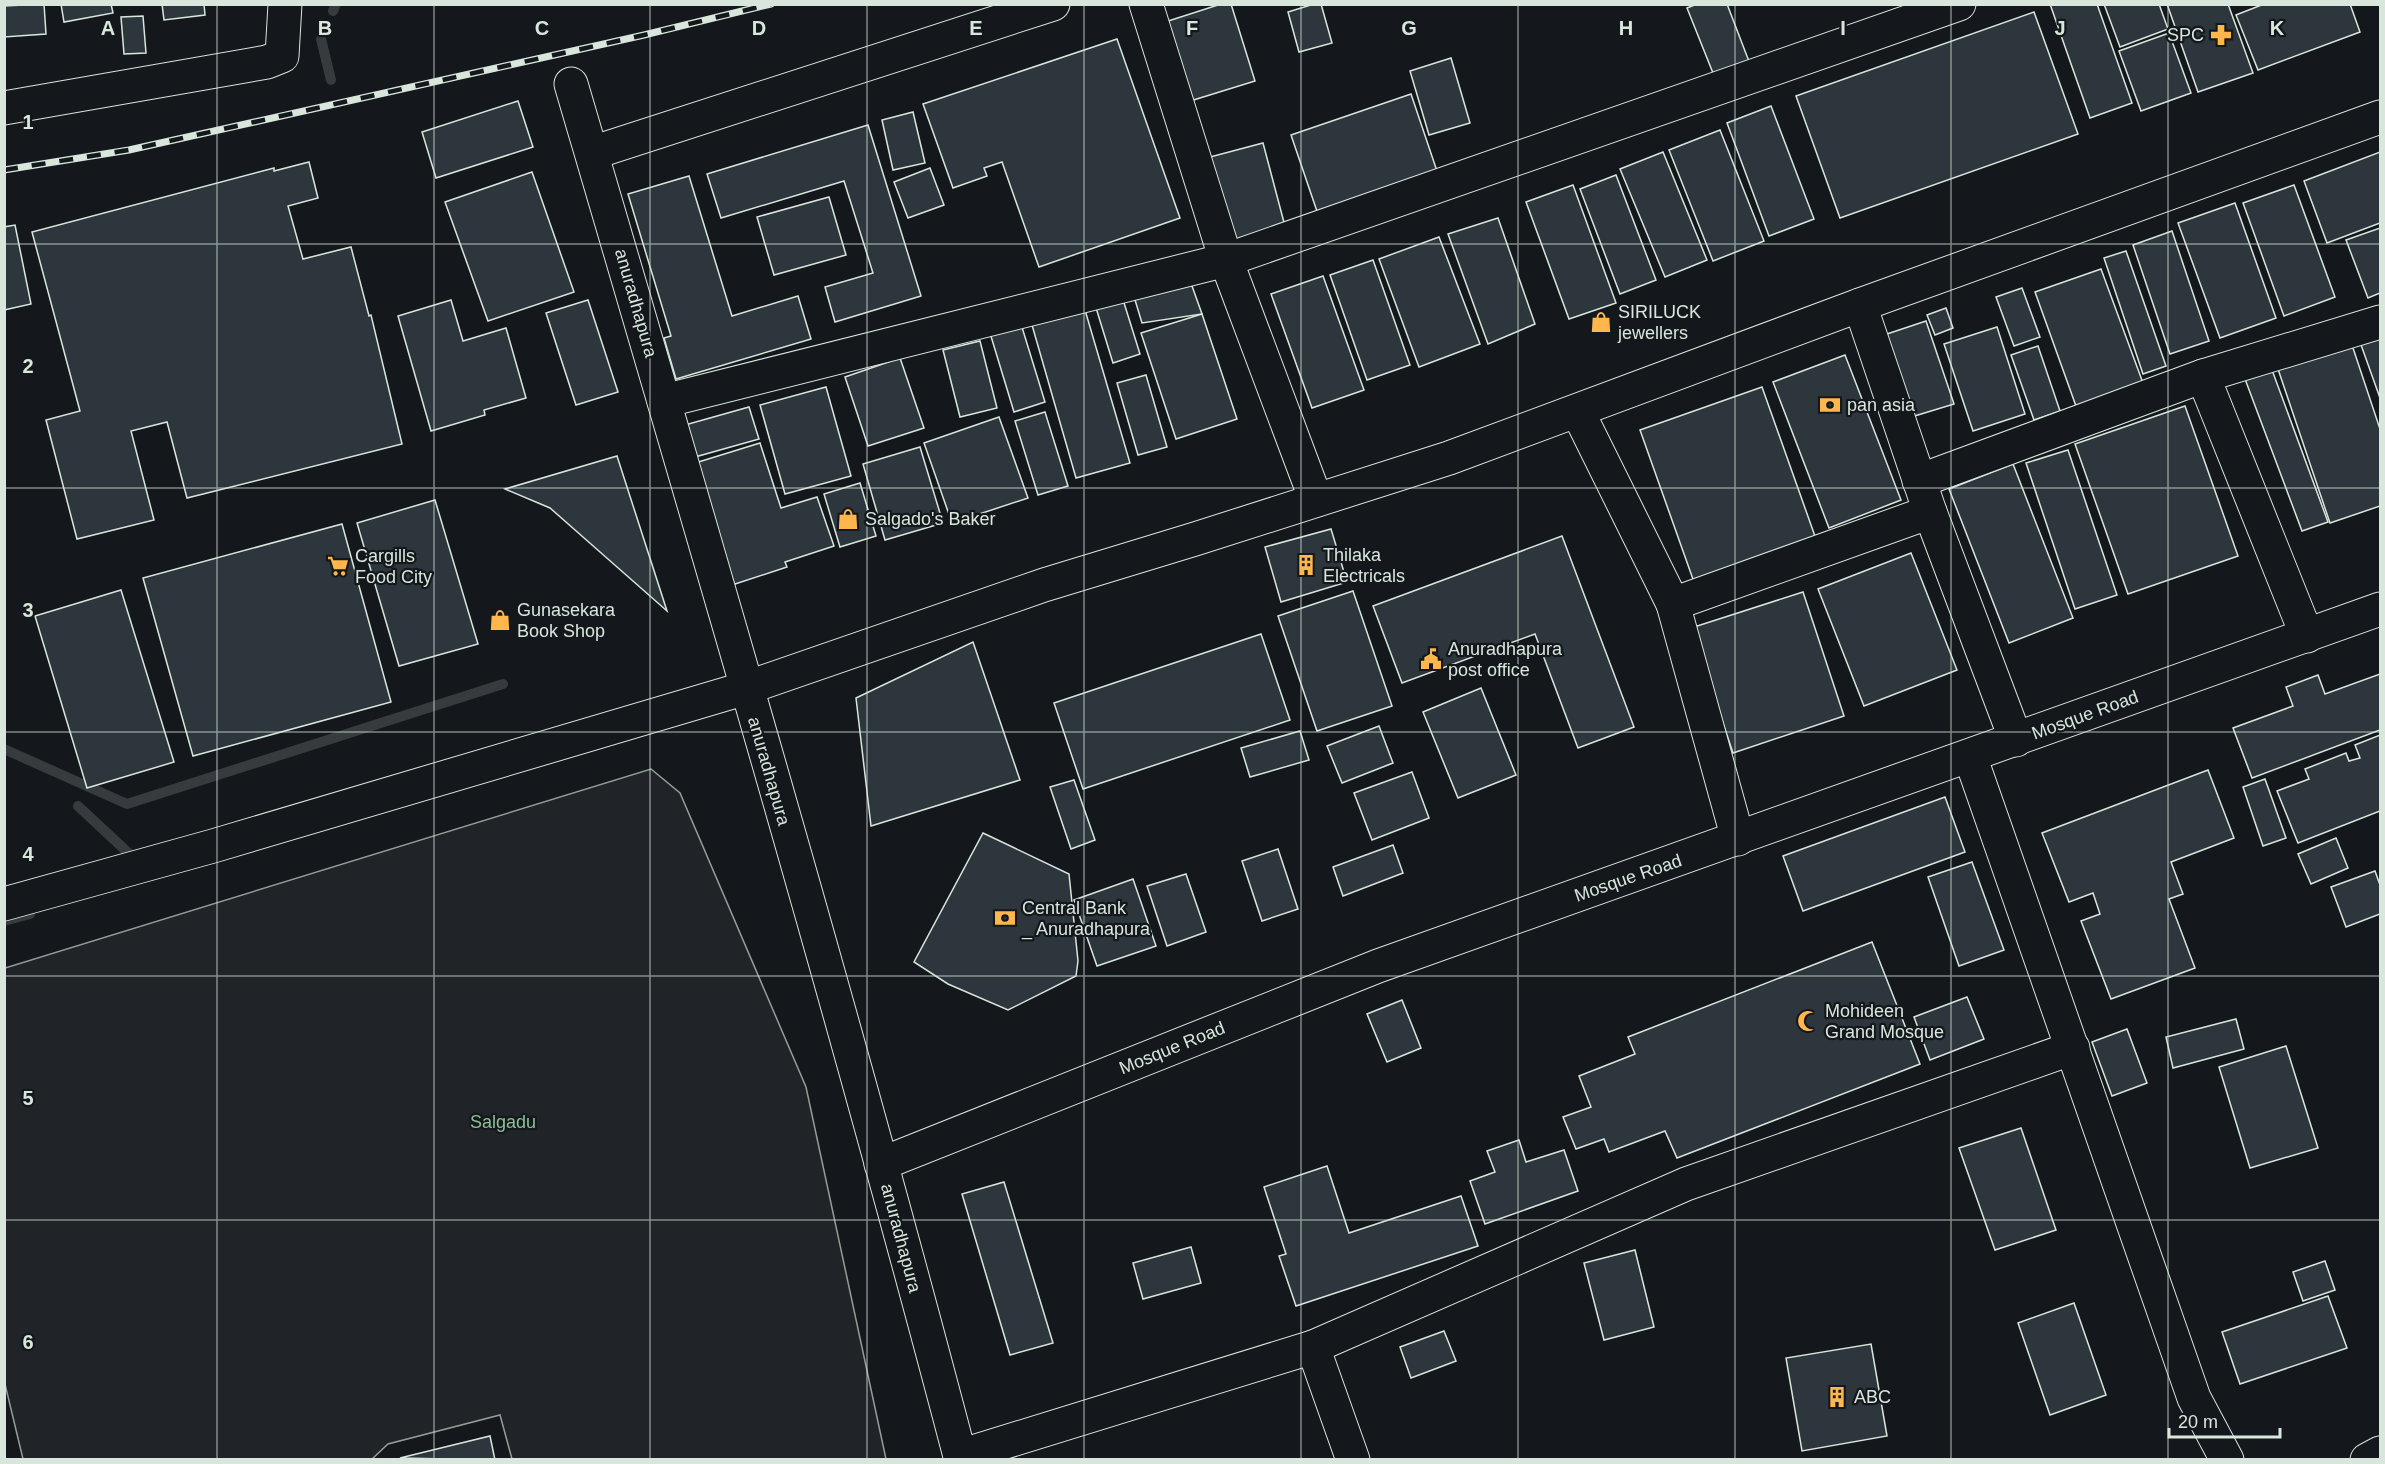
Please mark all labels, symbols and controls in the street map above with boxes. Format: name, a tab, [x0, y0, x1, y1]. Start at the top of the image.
text: A	[101, 17, 115, 39]
text: B	[318, 17, 332, 39]
text: C	[535, 17, 549, 39]
text: D	[752, 17, 766, 39]
text: E	[969, 17, 983, 39]
text: F	[1186, 17, 1198, 39]
text: G	[1401, 17, 1417, 39]
text: H	[1619, 17, 1633, 39]
text: I	[1840, 17, 1846, 39]
text: J	[2054, 17, 2066, 39]
text: K	[2270, 17, 2285, 39]
pharmacy icon: SPC	[2209, 23, 2233, 47]
place label: SPC	[2167, 25, 2204, 45]
text: 1	[22, 111, 34, 133]
street label: anuradhapura	[611, 246, 661, 361]
place label: SIRILUCK jewellers	[1617, 302, 1701, 343]
shop icon: SIRILUCK jewellers	[1589, 310, 1613, 334]
text: 2	[22, 355, 34, 377]
bank icon: pan asia	[1818, 393, 1842, 417]
place label: pan asia	[1847, 395, 1916, 415]
shop icon: Salgado's Baker	[836, 507, 860, 531]
place label: Salgado's Baker	[865, 509, 996, 529]
place label: Thilaka Electricals	[1323, 545, 1405, 586]
place label: Cargills Food City	[355, 546, 432, 587]
building icon: Thilaka Electricals	[1294, 553, 1318, 577]
supermarket icon: Cargills Food City	[326, 554, 350, 578]
text: 3	[22, 599, 34, 621]
place label: Gunasekara Book Shop	[517, 600, 616, 641]
shop icon: Gunasekara Book Shop	[488, 608, 512, 632]
place label: Anuradhapura post office	[1448, 639, 1563, 680]
public building icon: Anuradhapura post office	[1419, 647, 1443, 671]
street label: Mosque Road	[2029, 686, 2141, 744]
street label: anuradhapura	[744, 714, 794, 829]
text: 4	[22, 843, 34, 865]
street label: Mosque Road	[1572, 850, 1684, 906]
place label: Central Bank _ Anuradhapura	[1021, 898, 1151, 940]
bank icon: Central Bank _ Anuradhapura	[993, 906, 1017, 930]
place label: Mohideen Grand Mosque	[1825, 1001, 1944, 1042]
mosque icon: Mohideen Grand Mosque	[1796, 1009, 1820, 1033]
street label: Mosque Road	[1116, 1018, 1228, 1078]
text: 5	[22, 1087, 34, 1109]
park label: Salgadu	[470, 1112, 536, 1132]
street label: anuradhapura	[877, 1181, 925, 1296]
text: 6	[22, 1331, 34, 1353]
building icon: ABC	[1825, 1385, 1849, 1409]
place label: ABC	[1854, 1387, 1891, 1407]
scale bar	[2169, 1401, 2280, 1439]
text: 20 m	[2178, 1412, 2218, 1432]

